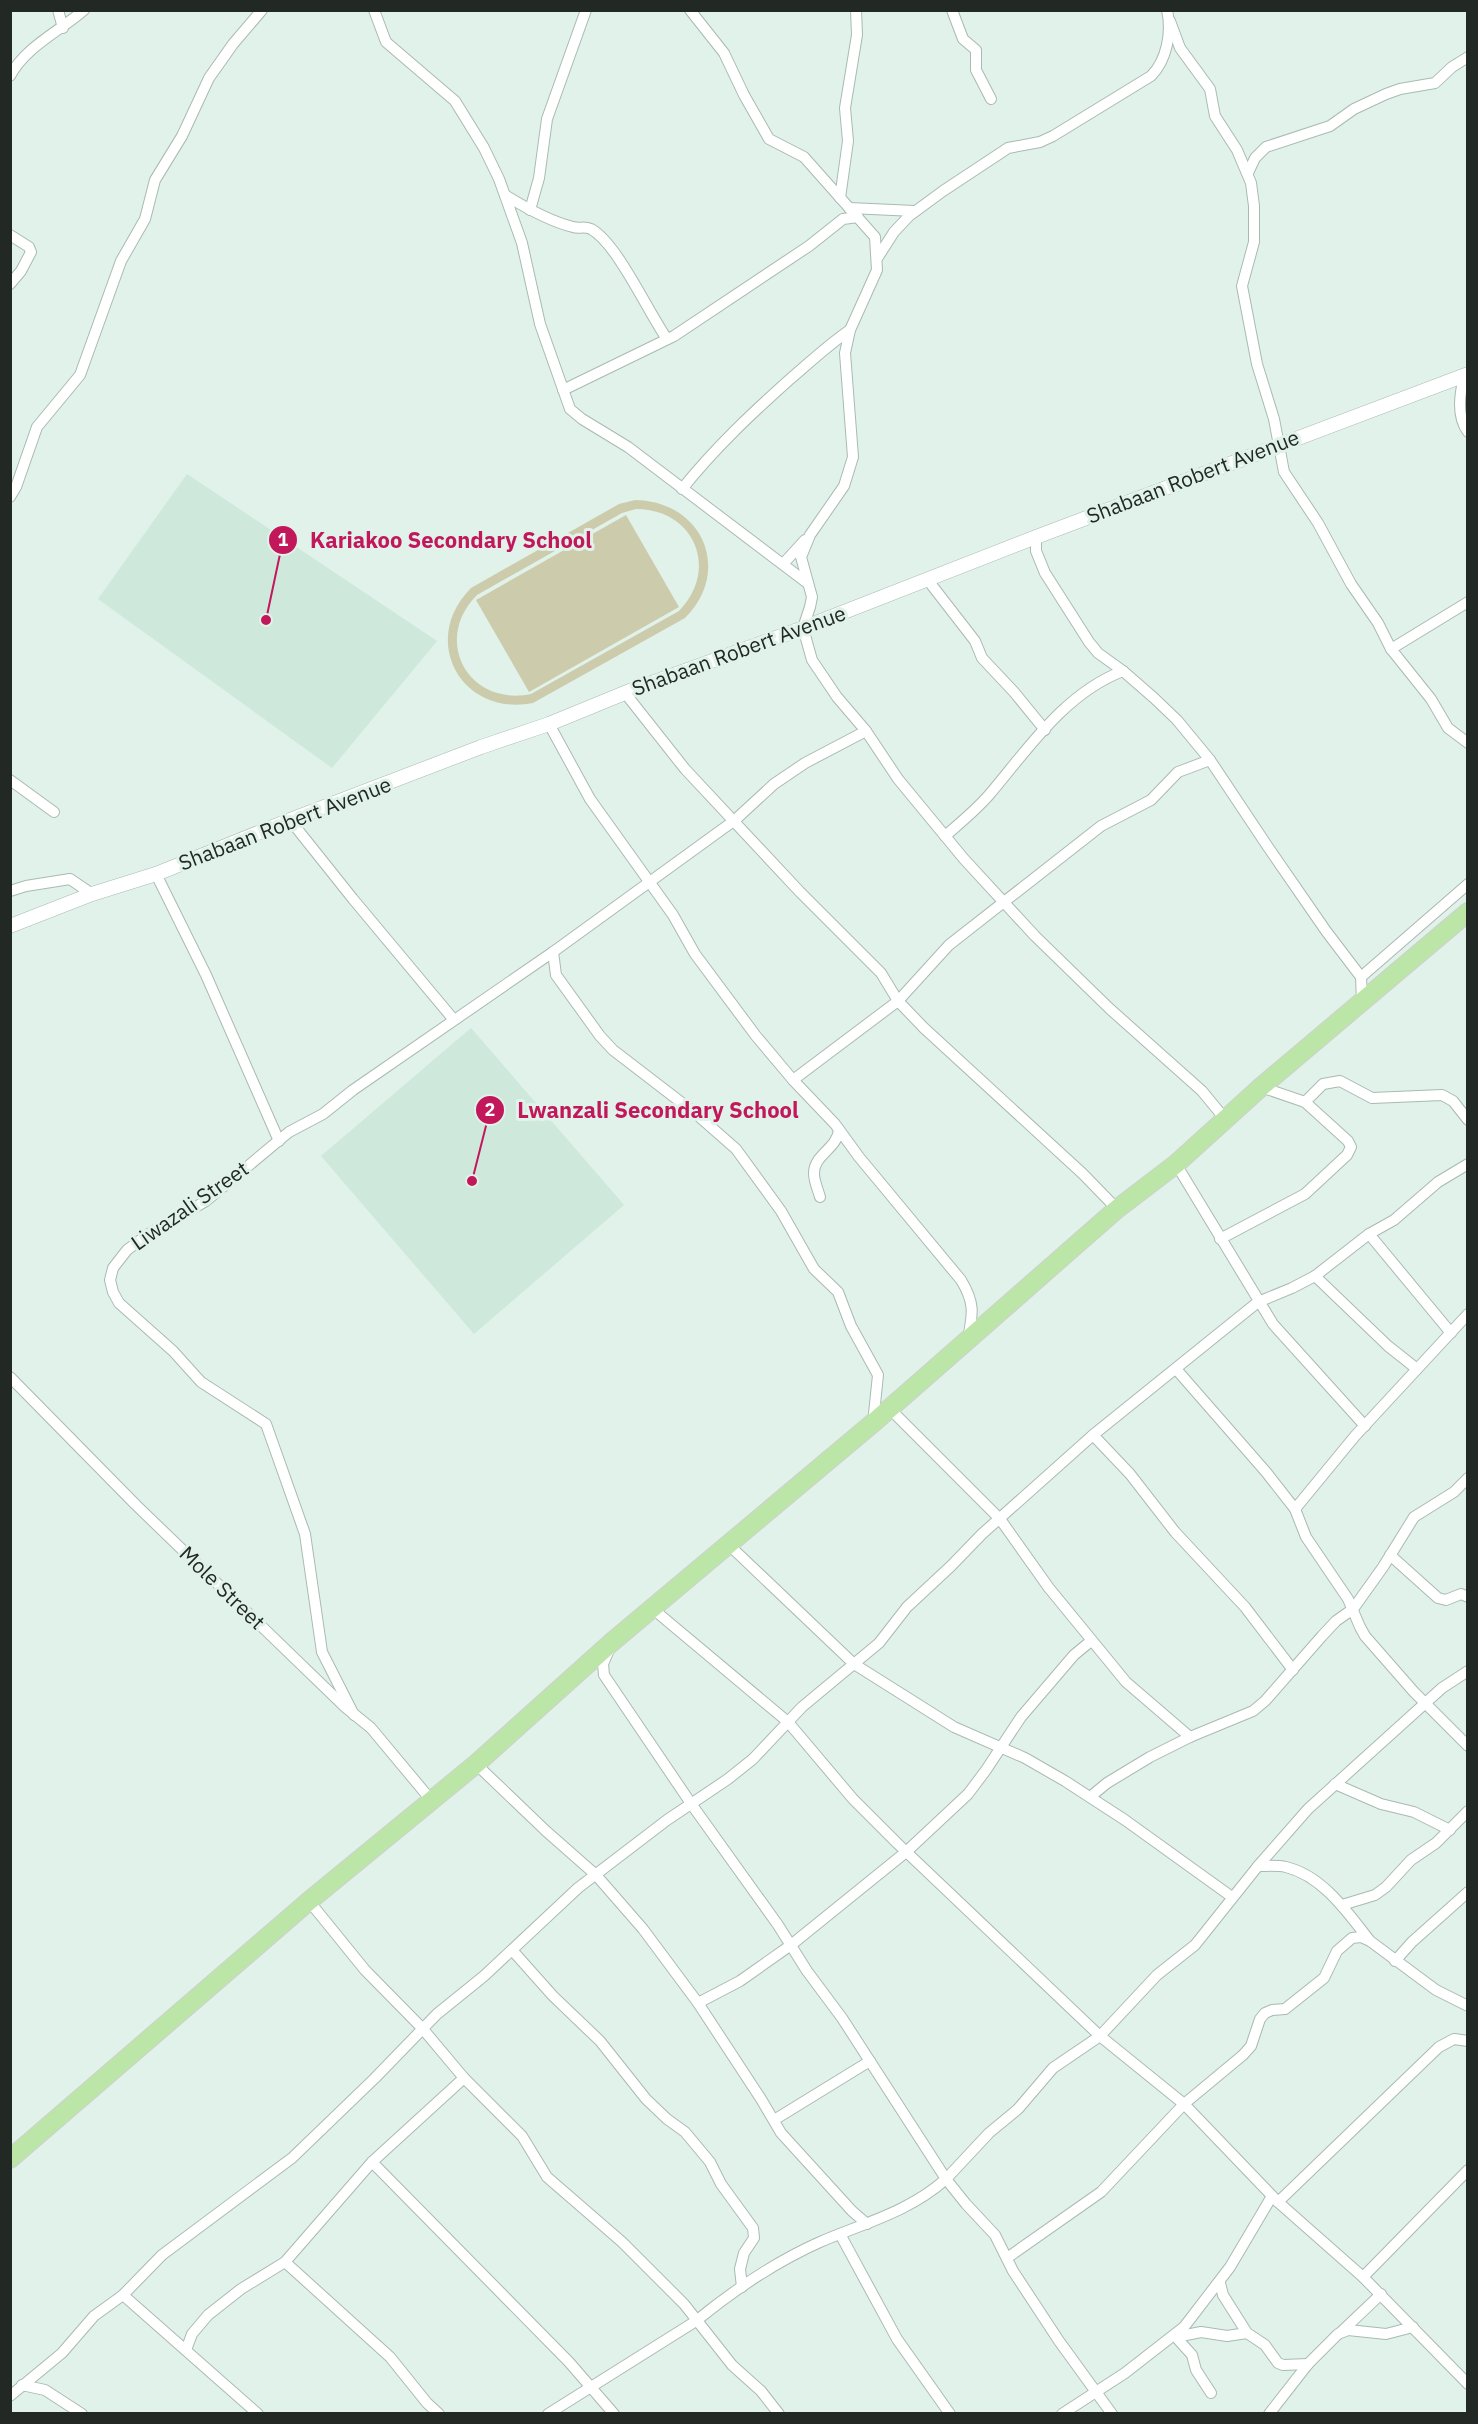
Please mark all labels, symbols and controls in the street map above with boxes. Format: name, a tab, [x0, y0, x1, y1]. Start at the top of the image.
street label: Shabaan Robert Avenue	[1082, 423, 1303, 530]
callout: Kariakoo Secondary School	[268, 520, 604, 560]
text: Kariakoo Secondary School	[310, 525, 592, 554]
text: 1	[278, 528, 289, 551]
street label: Shabaan Robert Avenue	[628, 598, 849, 702]
street label: Shabaan Robert Avenue	[174, 770, 395, 877]
callout: Lwanzali Secondary School	[475, 1090, 811, 1130]
text: Lwanzali Secondary School	[517, 1095, 799, 1124]
text: 2	[485, 1098, 495, 1121]
street label: Liwazali Street	[125, 1154, 254, 1256]
street label: Mole Street	[174, 1539, 271, 1635]

